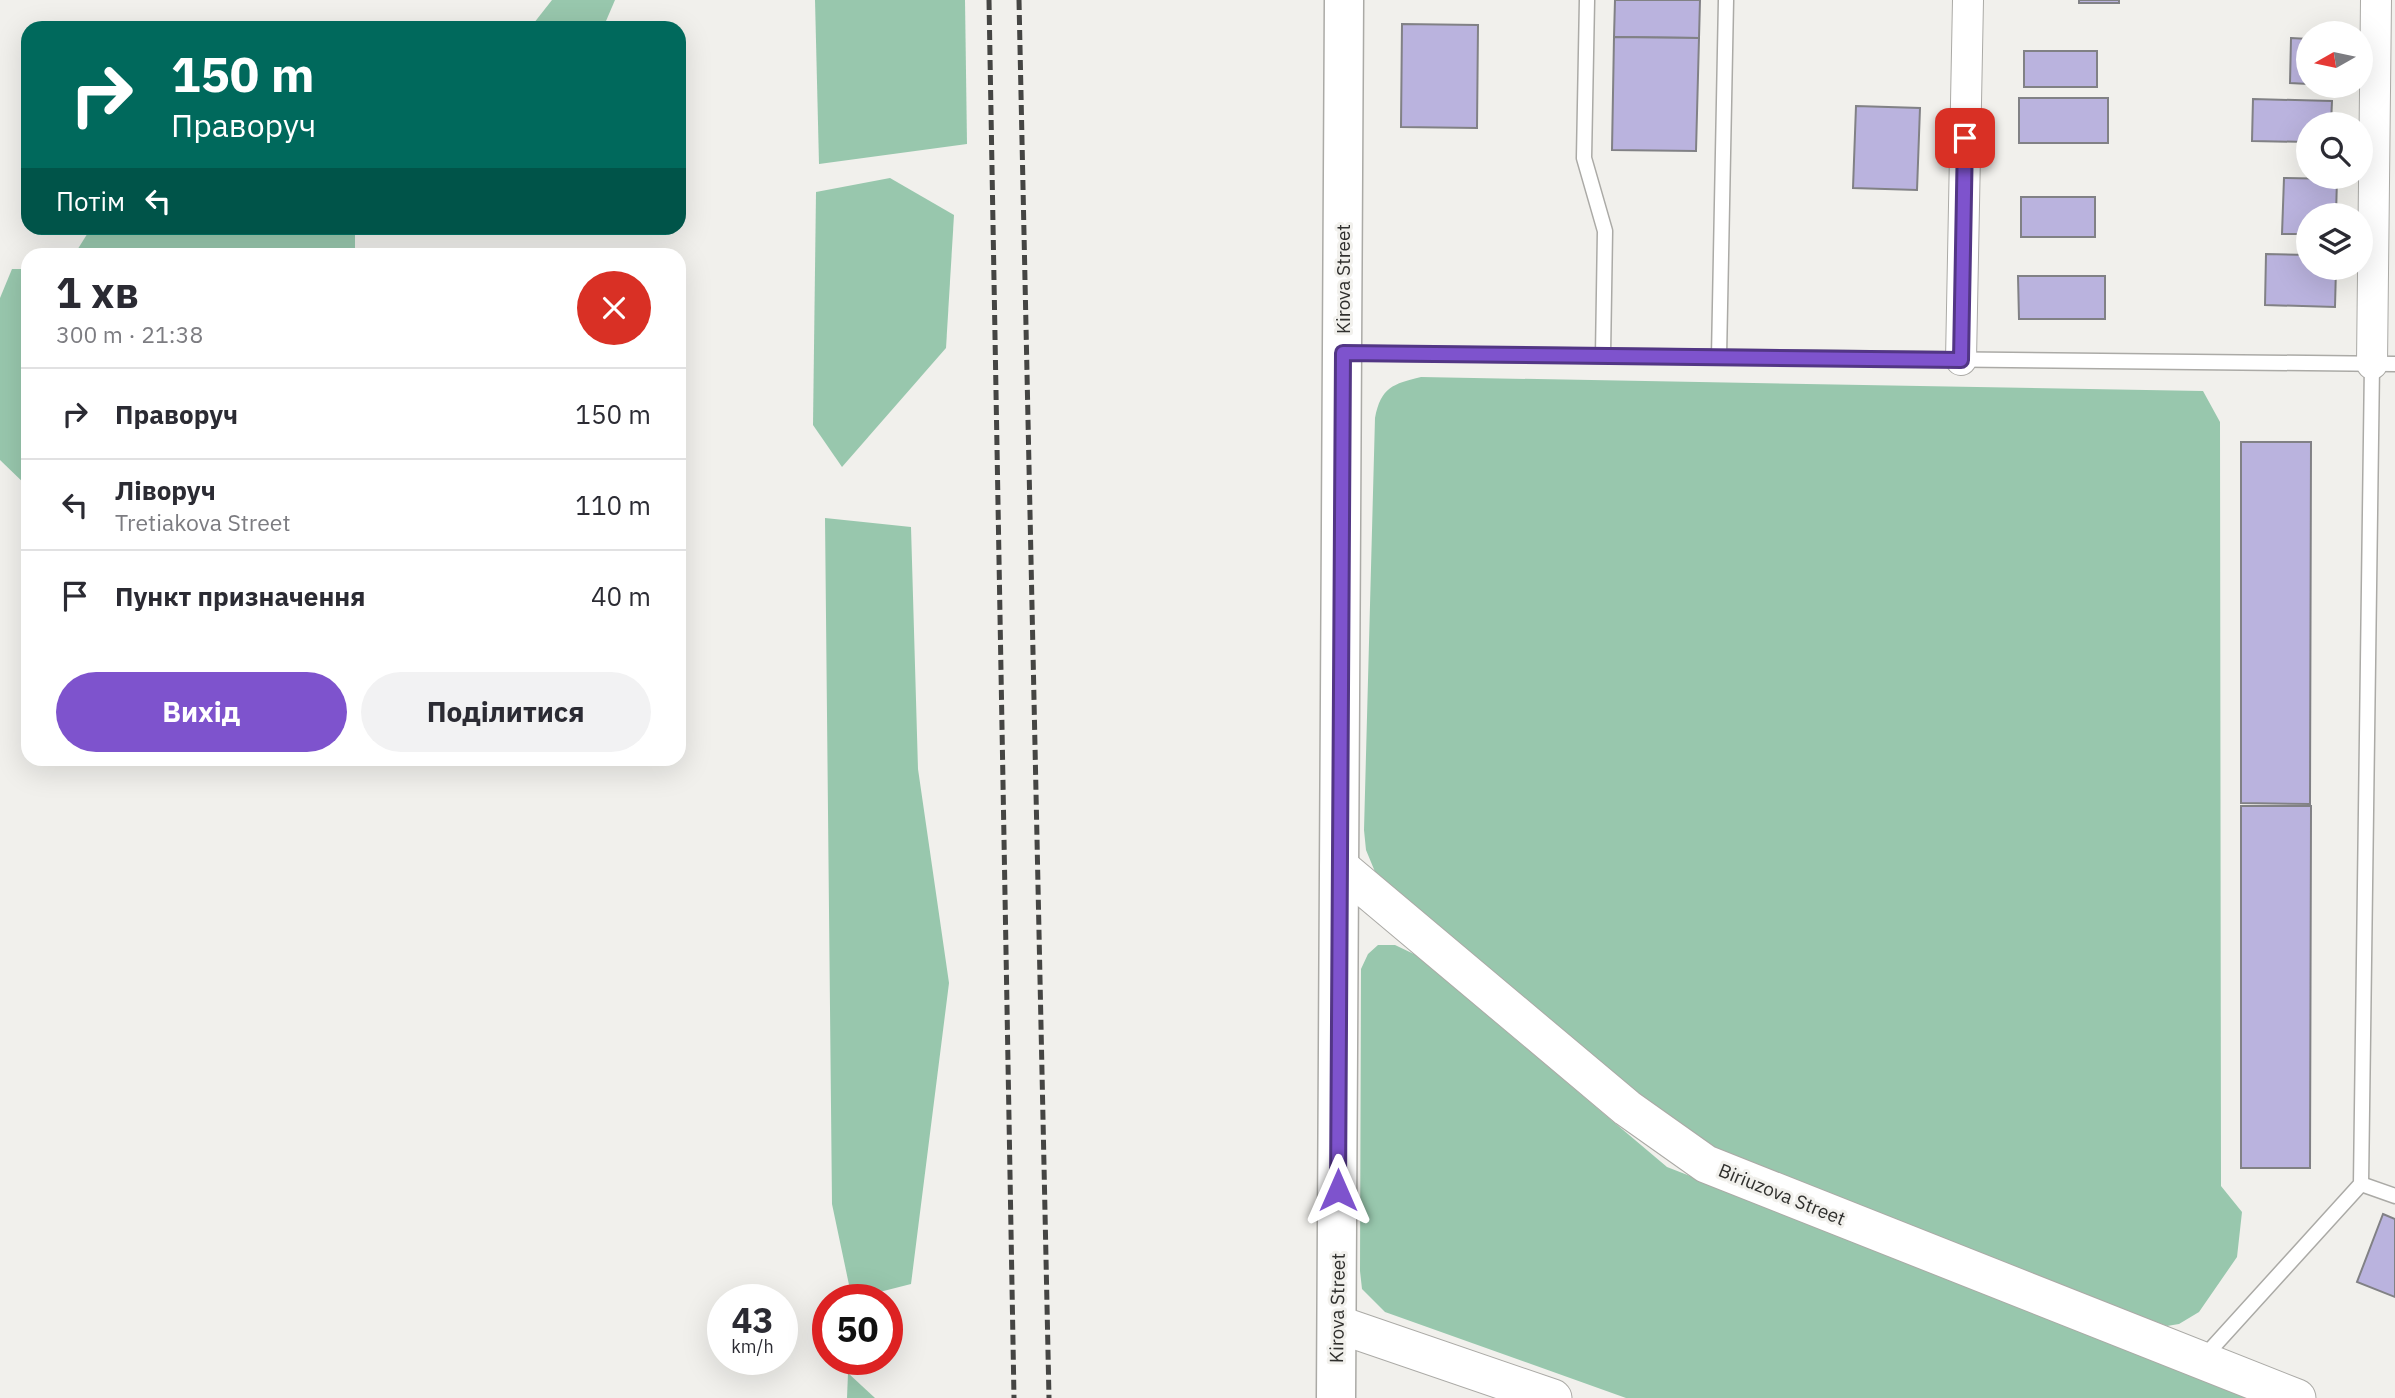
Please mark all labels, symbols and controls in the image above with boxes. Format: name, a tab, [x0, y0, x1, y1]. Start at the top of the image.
north arrow	[2296, 21, 2373, 98]
map controls	[2296, 21, 2373, 280]
text: 150 m	[171, 42, 315, 105]
icon: right	[56, 49, 147, 140]
text: Праворуч	[171, 104, 316, 146]
pin	[1935, 108, 1995, 168]
button: search	[2296, 112, 2373, 189]
icon: arrive	[1946, 119, 1984, 157]
icon: left	[139, 182, 177, 220]
text: Потім	[56, 184, 125, 218]
button: layers	[2296, 203, 2373, 280]
street label: Kirova Street	[1331, 224, 1355, 334]
text: 1 хв	[56, 265, 139, 320]
button: close	[577, 271, 651, 345]
text: 300 m · 21:38	[56, 319, 203, 349]
icon: right	[56, 395, 94, 433]
text: Праворуч	[115, 397, 238, 431]
text: 150 m	[575, 397, 651, 431]
text: Ліворуч	[115, 473, 216, 507]
icon: left	[56, 486, 94, 524]
text: 110 m	[575, 488, 651, 522]
text: Tretiakova Street	[115, 507, 291, 537]
icon: arrive	[56, 577, 94, 615]
text: Пункт призначення	[115, 579, 365, 613]
text: 40 m	[591, 579, 651, 613]
button: Вихід	[56, 672, 347, 752]
button: Поділитися	[361, 672, 651, 752]
position arrow	[1301, 1153, 1375, 1227]
street label: Biriuzova Street	[1715, 1158, 1849, 1230]
street label: Kirova Street	[1324, 1253, 1350, 1363]
speed limit sign: 50	[812, 1284, 903, 1375]
text: 43	[731, 1297, 774, 1343]
text: km/h	[731, 1335, 774, 1358]

